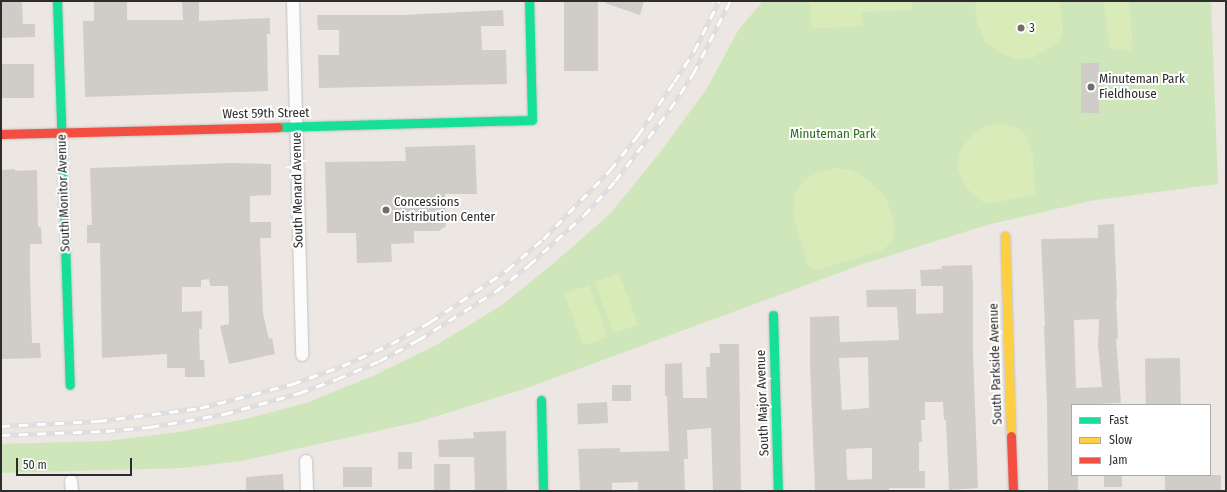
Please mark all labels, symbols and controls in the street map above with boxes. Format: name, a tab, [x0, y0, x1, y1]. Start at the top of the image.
place label: 3	[1029, 20, 1035, 36]
marker: 3	[1016, 23, 1026, 33]
place label: Minuteman Park Fieldhouse	[1099, 72, 1185, 103]
marker: Minuteman Park Fieldhouse	[1086, 82, 1096, 92]
street label: West 59th Street	[222, 105, 310, 123]
park label: Minuteman Park	[790, 126, 876, 142]
street label: South Menard Avenue	[289, 132, 307, 248]
street label: South Monitor Avenue	[54, 134, 74, 252]
place label: Concessions Distribution Center	[394, 195, 495, 226]
marker: Concessions Distribution Center	[381, 205, 391, 215]
street label: South Parkside Avenue	[986, 303, 1006, 425]
street label: South Major Avenue	[753, 350, 773, 456]
legend	[1071, 404, 1211, 476]
text: Fast	[1109, 413, 1128, 427]
text: Slow	[1109, 433, 1132, 447]
scale bar	[18, 450, 134, 476]
text: Jam	[1109, 453, 1127, 467]
text: 50 m	[23, 458, 47, 472]

